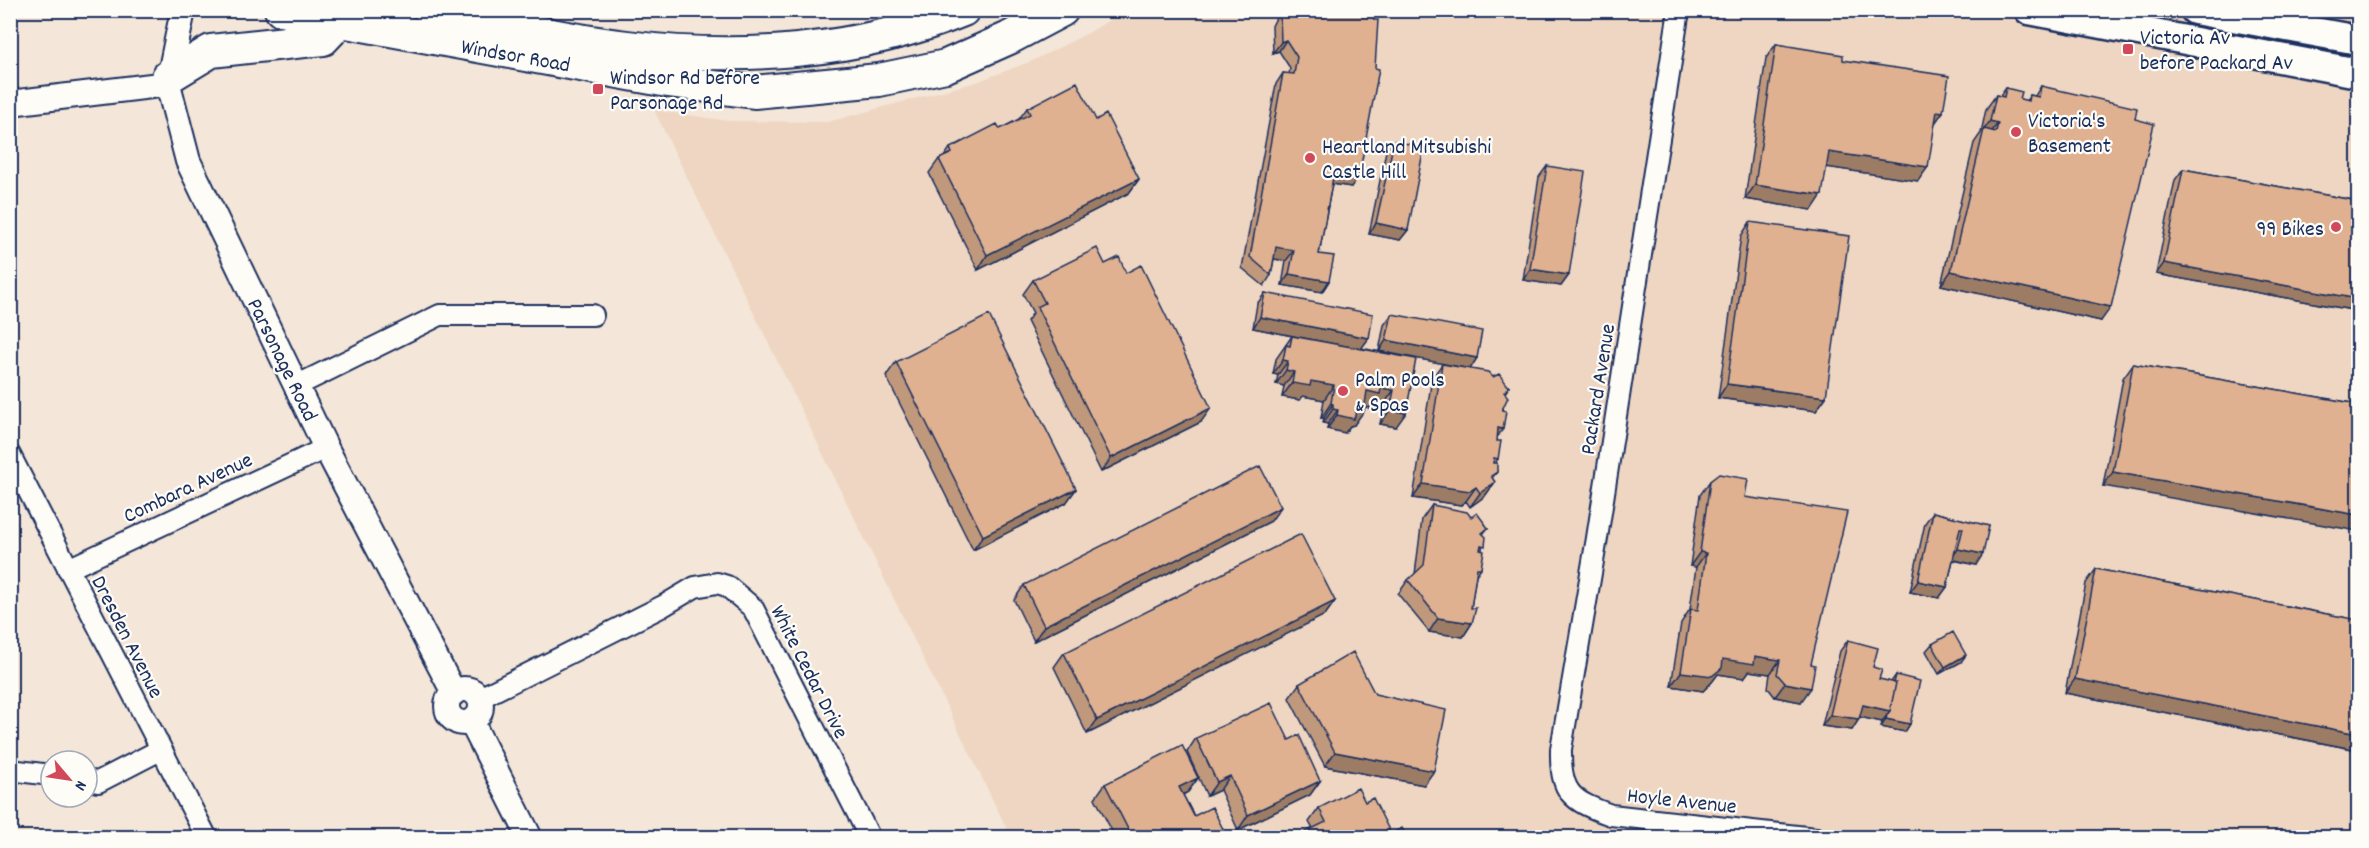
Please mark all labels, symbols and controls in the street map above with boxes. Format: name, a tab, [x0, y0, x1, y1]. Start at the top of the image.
place label: Victoria Av before Packard Av	[2140, 24, 2293, 80]
street label: Windsor Road	[458, 33, 573, 82]
marker: Victoria Av before Packard Av	[2121, 42, 2135, 56]
place label: Windsor Rd before Parsonage Rd	[610, 64, 760, 120]
marker: Windsor Rd before Parsonage Rd	[591, 82, 605, 96]
place label: Victoria's Basement	[2028, 107, 2111, 163]
marker: Victoria's Basement	[2009, 125, 2023, 139]
place label: Heartland Mitsubishi Castle Hill	[1322, 133, 1491, 189]
marker: Heartland Mitsubishi Castle Hill	[1303, 151, 1317, 165]
place label: 99 Bikes	[2256, 215, 2324, 246]
marker: 99 Bikes	[2329, 220, 2343, 234]
street label: Parsonage Road	[238, 294, 324, 427]
street label: Packard Avenue	[1574, 322, 1625, 457]
place label: Palm Pools & Spas	[1355, 366, 1445, 422]
marker: Palm Pools & Spas	[1336, 384, 1350, 398]
street label: Combara Avenue	[119, 446, 258, 533]
street label: Dresden Avenue	[82, 571, 170, 704]
street label: White Cedar Drive	[761, 600, 855, 745]
north arrow	[39, 749, 99, 809]
text: N	[68, 776, 92, 794]
street label: Hoyle Avenue	[1625, 781, 1738, 824]

